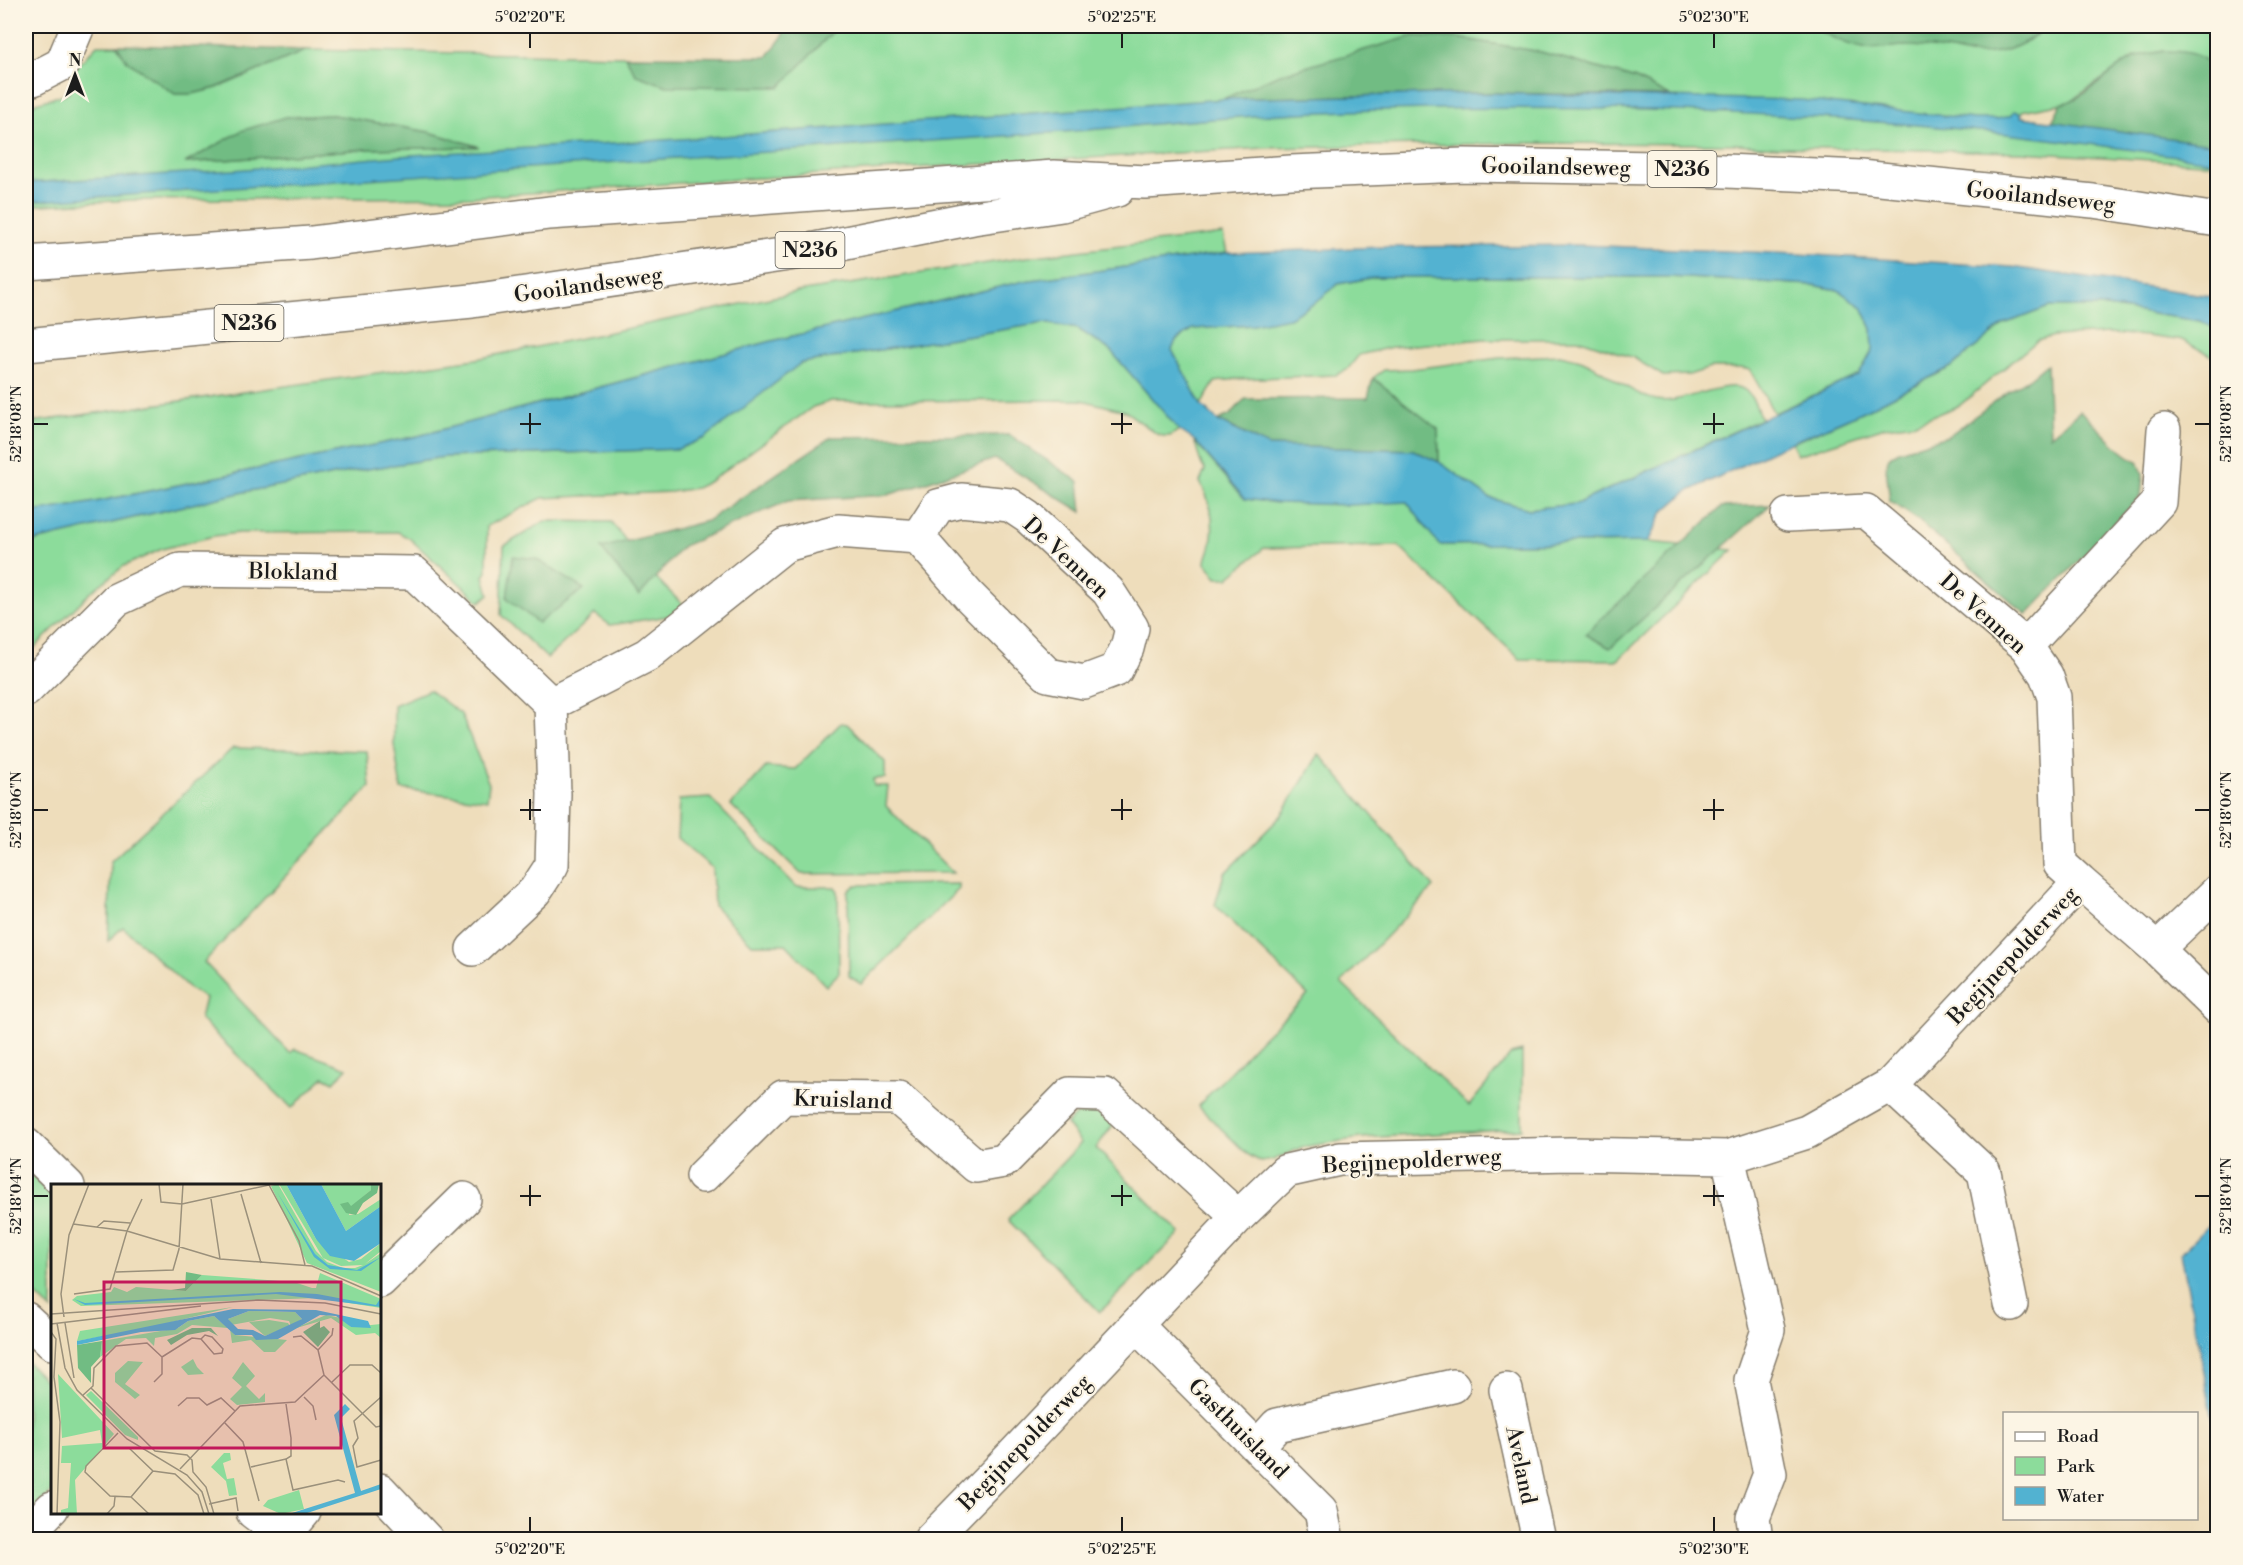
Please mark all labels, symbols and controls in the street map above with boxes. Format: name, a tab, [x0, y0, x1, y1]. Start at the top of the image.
text: 5°02'20"E	[495, 8, 565, 27]
text: 5°02'25"E	[1088, 8, 1156, 27]
text: 5°02'30"E	[1679, 8, 1749, 27]
north arrow	[45, 45, 105, 105]
text: N	[69, 51, 82, 71]
road number: N236	[1648, 151, 1716, 187]
street label: Gooilandseweg	[1481, 153, 1632, 182]
street label: Gooilandseweg	[1965, 176, 2117, 219]
road number: N236	[776, 232, 844, 268]
street label: Gooilandseweg	[512, 262, 665, 309]
road number: N236	[214, 305, 284, 341]
text: 52°18'08"N	[7, 385, 26, 463]
text: 52°18'08"N	[2217, 385, 2236, 463]
street label: De Vennen	[1017, 511, 1115, 605]
street label: Blokland	[247, 558, 338, 587]
street label: De Vennen	[1934, 568, 2032, 660]
text: 52°18'06"N	[7, 771, 26, 849]
text: 52°18'06"N	[2217, 771, 2236, 849]
street label: Begijnepolderweg	[1941, 881, 2085, 1032]
street label: Kruisland	[793, 1085, 893, 1116]
street label: Begijnepolderweg	[1321, 1143, 1503, 1180]
text: 52°18'04"N	[7, 1158, 26, 1234]
text: 52°18'04"N	[2217, 1158, 2236, 1234]
inset map	[51, 1184, 381, 1514]
street label: Begijnepolderweg	[952, 1369, 1098, 1518]
street label: Gasthuisland	[1182, 1373, 1294, 1485]
legend	[2003, 1412, 2198, 1520]
street label: Aveland	[1499, 1423, 1542, 1507]
text: Road	[2057, 1425, 2100, 1448]
text: Park	[2057, 1455, 2096, 1478]
text: Water	[2056, 1485, 2105, 1508]
text: 5°02'20"E	[495, 1540, 565, 1559]
text: 5°02'25"E	[1088, 1540, 1156, 1559]
text: 5°02'30"E	[1679, 1540, 1749, 1559]

